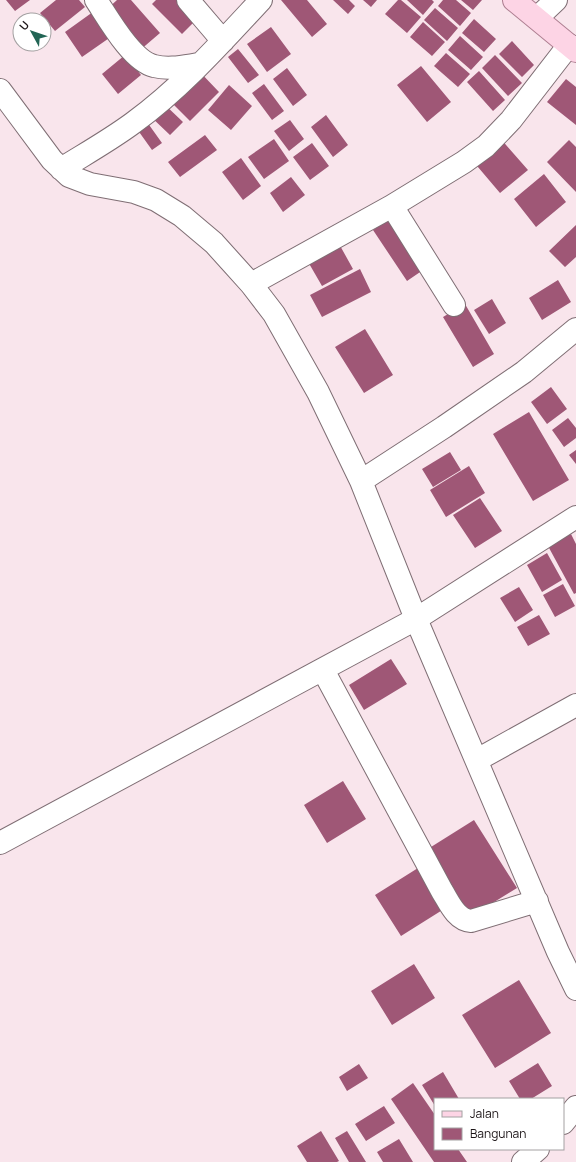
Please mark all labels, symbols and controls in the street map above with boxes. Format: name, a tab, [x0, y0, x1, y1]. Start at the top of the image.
north arrow	[12, 12, 52, 52]
text: U	[16, 17, 32, 33]
legend	[434, 1098, 564, 1150]
text: Jalan	[470, 1105, 499, 1122]
text: Bangunan	[470, 1125, 526, 1142]

